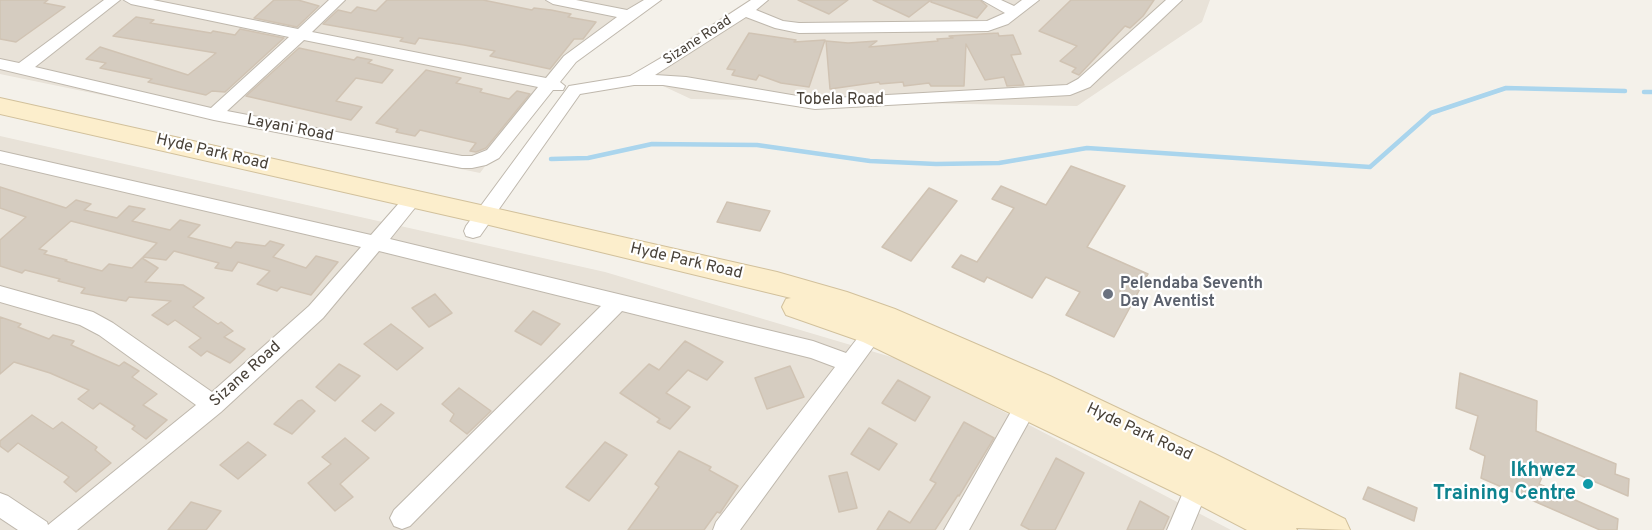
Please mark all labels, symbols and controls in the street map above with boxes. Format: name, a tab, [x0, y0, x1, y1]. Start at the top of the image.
street label: Sizane Road	[661, 13, 735, 69]
street label: Tobela Road	[796, 91, 884, 111]
street label: Layani Road	[245, 111, 335, 147]
street label: Hyde Park Road	[154, 131, 270, 175]
street label: Hyde Park Road	[628, 240, 744, 284]
place label: Pelendaba Seventh Day Aventist	[1120, 275, 1263, 313]
marker: Pelendaba Seventh Day Aventist	[1101, 287, 1115, 301]
street label: Sizane Road	[207, 338, 285, 412]
street label: Hyde Park Road	[1083, 400, 1195, 466]
place label: Ikhwez Training Centre	[1433, 460, 1576, 507]
marker: Ikhwez Training Centre	[1581, 477, 1595, 491]

